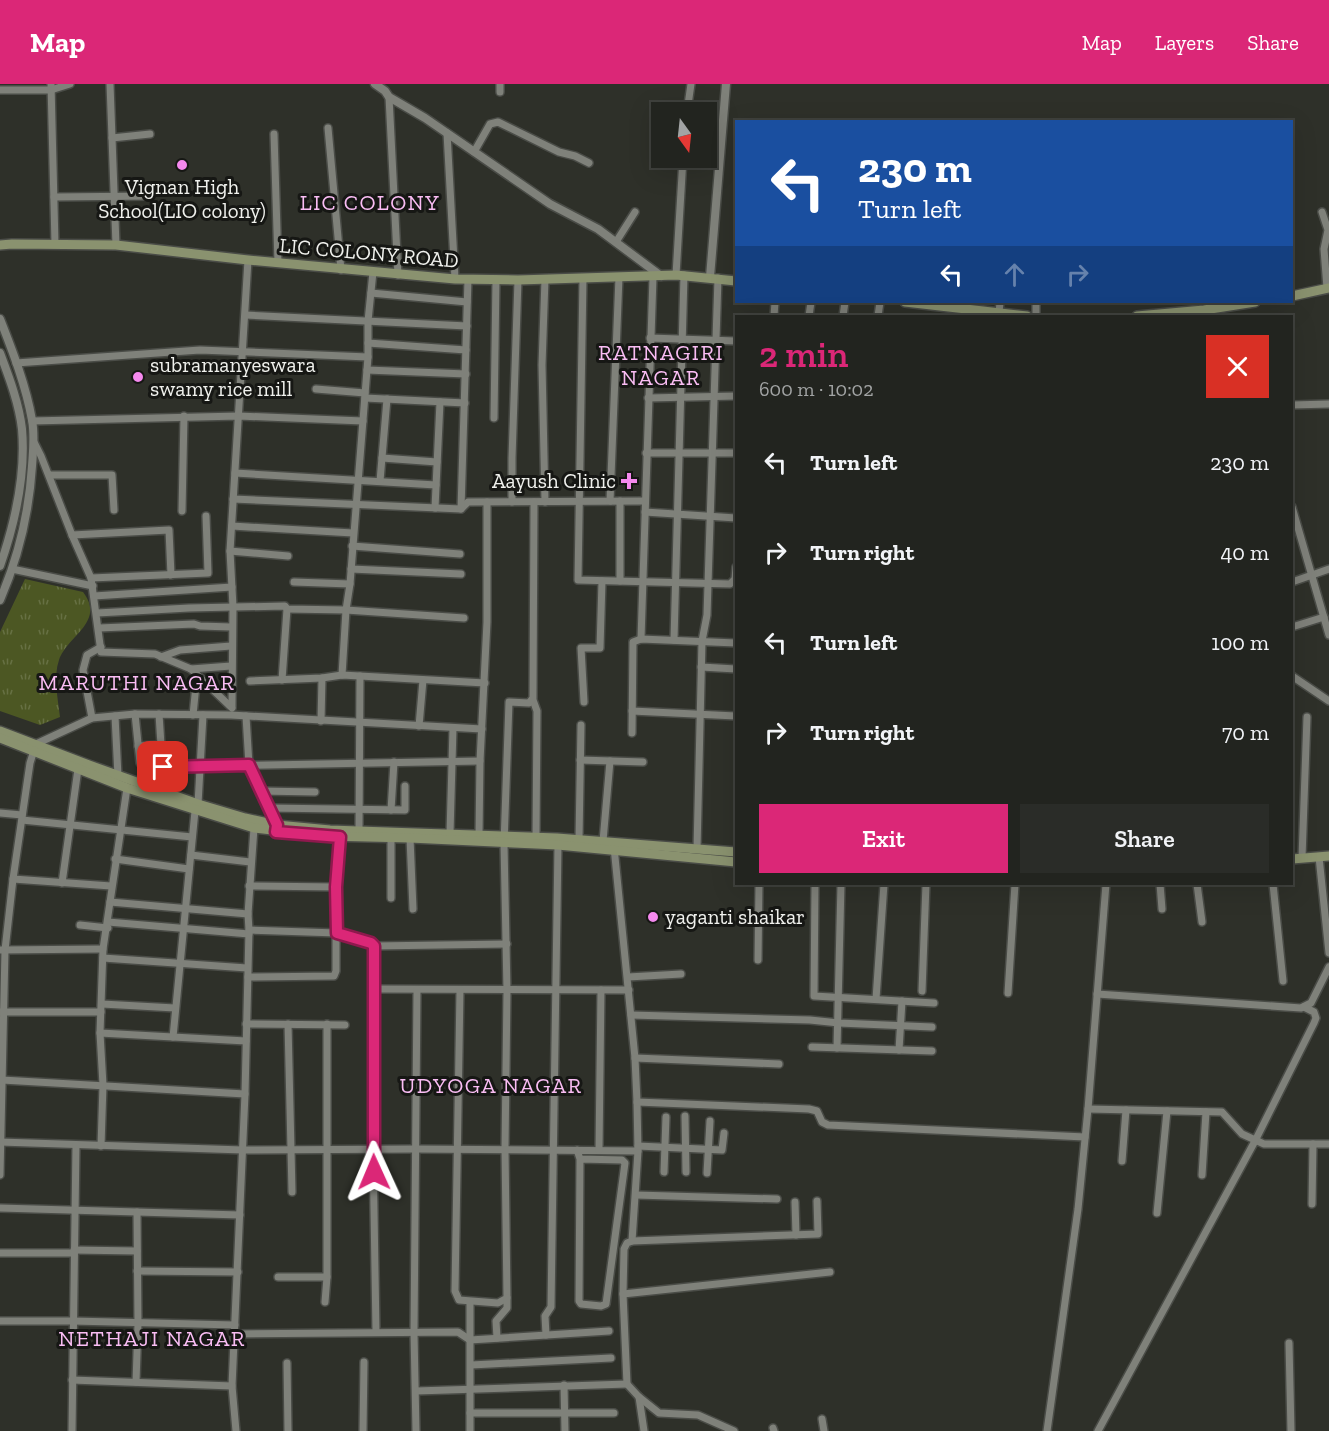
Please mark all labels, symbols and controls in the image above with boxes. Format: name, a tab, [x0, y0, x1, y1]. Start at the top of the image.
text: Map	[30, 26, 85, 59]
text: Map	[1082, 30, 1122, 55]
text: Layers	[1155, 30, 1214, 55]
text: Share	[1247, 30, 1299, 55]
north arrow	[651, 102, 717, 168]
map controls	[651, 102, 717, 168]
text: 230 m	[858, 142, 972, 193]
icon: left	[759, 144, 837, 222]
marker: Vignan High School(LIO colony)	[175, 158, 189, 172]
place label: Vignan High School(LIO colony)	[98, 174, 266, 223]
district label: LIC COLONY	[300, 189, 440, 216]
text: Turn left	[858, 193, 961, 225]
street label: LIC COLONY ROAD	[278, 232, 460, 273]
icon: left	[935, 258, 968, 291]
icon: ahead	[998, 258, 1031, 291]
icon: right	[1061, 258, 1094, 291]
text: 2 min	[759, 333, 848, 376]
button: close	[1206, 335, 1269, 398]
district label: RATNAGIRI NAGAR	[598, 339, 724, 391]
place label: subramanyeswara swamy rice mill	[150, 352, 316, 401]
marker: subramanyeswara swamy rice mill	[131, 370, 145, 384]
text: 600 m · 10:02	[759, 377, 873, 401]
icon: left	[759, 446, 792, 479]
text: Turn left	[810, 449, 897, 476]
text: 230 m	[1210, 449, 1269, 476]
place label: Aayush Clinic	[492, 468, 616, 493]
marker: Aayush Clinic	[620, 472, 638, 490]
icon: right	[759, 536, 792, 569]
text: Turn right	[810, 539, 914, 566]
text: 40 m	[1220, 539, 1269, 566]
icon: left	[759, 626, 792, 659]
text: Turn left	[810, 629, 897, 656]
text: 100 m	[1211, 629, 1269, 656]
district label: MARUTHI NAGAR	[39, 669, 235, 696]
icon: right	[759, 716, 792, 749]
text: Turn right	[810, 719, 914, 746]
text: 70 m	[1222, 719, 1269, 746]
pin	[137, 741, 188, 792]
icon: arrive	[146, 750, 179, 783]
button: Exit	[759, 804, 1008, 873]
button: Share	[1020, 804, 1269, 873]
place label: yaganti shaikar	[665, 904, 805, 929]
marker: yaganti shaikar	[646, 910, 660, 924]
district label: UDYOGA NAGAR	[399, 1072, 583, 1099]
position arrow	[342, 1140, 406, 1204]
district label: NETHAJI NAGAR	[58, 1325, 246, 1352]

